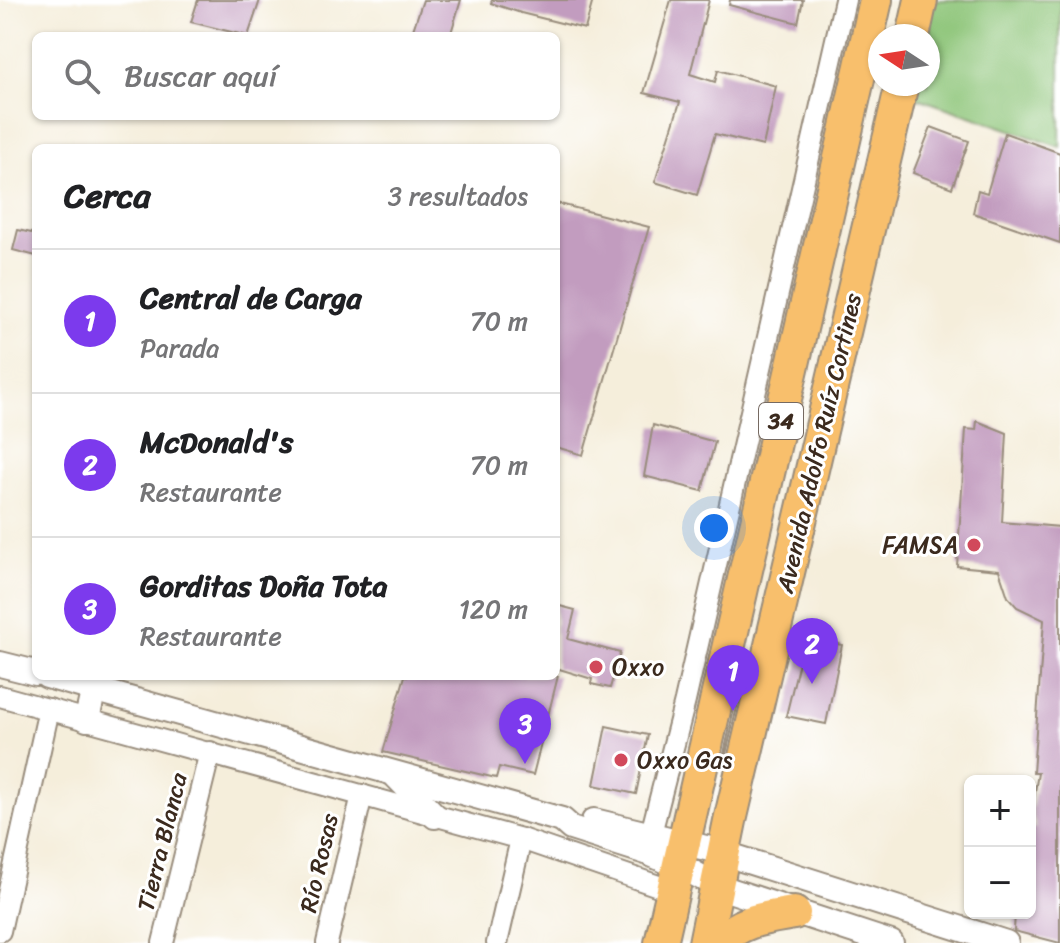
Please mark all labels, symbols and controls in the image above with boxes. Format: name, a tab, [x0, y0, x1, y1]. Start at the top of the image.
north arrow	[868, 24, 940, 96]
search box	[32, 32, 560, 120]
text: Buscar aquí	[124, 49, 277, 103]
icon: search	[60, 54, 104, 98]
text: Cerca	[64, 166, 151, 226]
text: 3 resultados	[388, 173, 528, 219]
text: Central de Carga	[140, 271, 362, 325]
street label: Avenida Adolfo Ruíz Cortines	[764, 289, 874, 598]
text: 1	[84, 298, 96, 344]
text: 70 m	[470, 298, 528, 344]
text: Parada	[140, 325, 219, 371]
road number: 34	[759, 403, 803, 439]
text: McDonald's	[140, 415, 293, 469]
text: 2	[82, 442, 98, 488]
text: 70 m	[470, 442, 528, 488]
text: Restaurante	[140, 469, 282, 515]
your location	[694, 508, 734, 548]
place label: FAMSA	[882, 524, 958, 566]
marker: FAMSA	[965, 536, 983, 554]
text: Gorditas Doña Tota	[140, 559, 388, 613]
text: 3	[83, 586, 97, 632]
text: 120 m	[459, 586, 528, 632]
text: Restaurante	[140, 613, 282, 659]
pin: 2	[786, 618, 838, 684]
pin: 1	[707, 645, 759, 711]
place label: Oxxo	[612, 646, 664, 688]
marker: Oxxo	[587, 658, 605, 676]
pin: 3	[499, 698, 551, 764]
place label: Oxxo Gas	[637, 739, 733, 781]
marker: Oxxo Gas	[612, 751, 630, 769]
street label: Tierra Blanca	[125, 767, 200, 916]
map controls	[964, 775, 1036, 919]
button: +	[964, 775, 1036, 847]
street label: Río Rosas	[287, 809, 351, 917]
button: −	[964, 847, 1036, 919]

